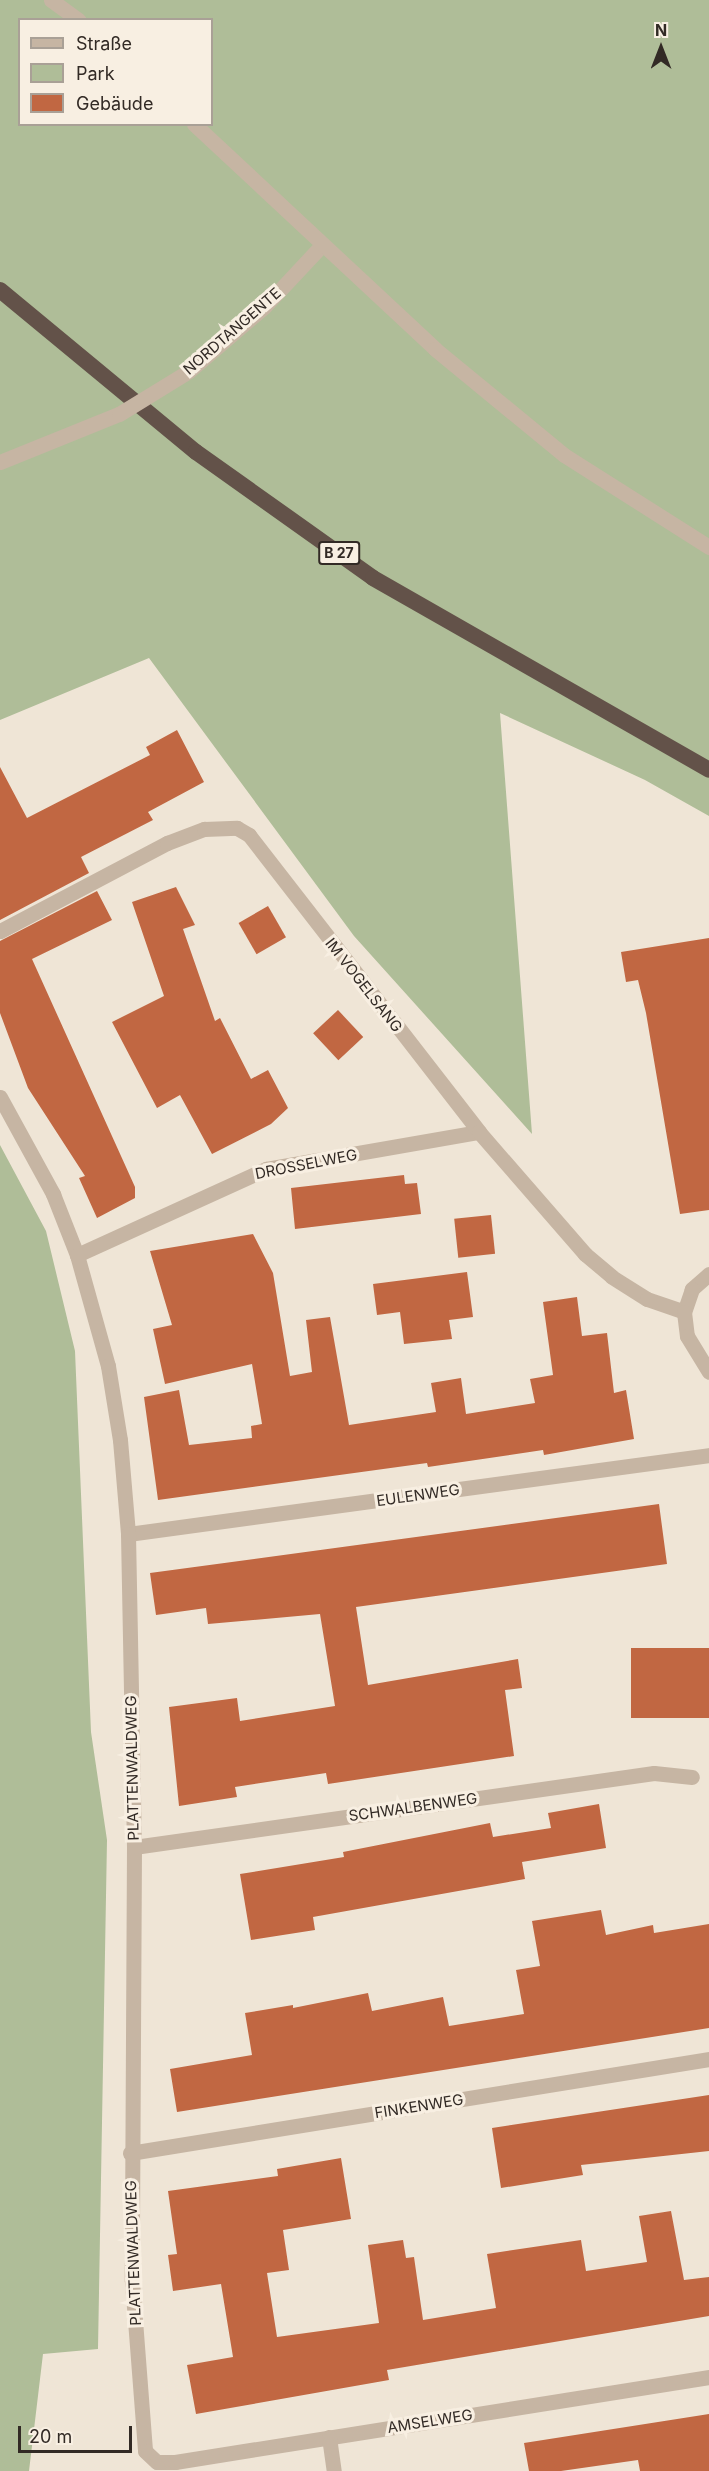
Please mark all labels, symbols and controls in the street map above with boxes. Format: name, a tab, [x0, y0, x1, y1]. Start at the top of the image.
legend	[18, 18, 213, 126]
north arrow	[631, 18, 691, 78]
text: N	[655, 20, 667, 40]
text: Straße	[76, 33, 132, 54]
text: Park	[76, 63, 115, 84]
text: Gebäude	[76, 93, 153, 114]
street label: NORDTANGENTE	[180, 284, 284, 378]
road number: B 27	[318, 542, 360, 564]
street label: IM VOGELSANG	[322, 934, 406, 1036]
street label: DROSSELWEG	[253, 1145, 359, 1183]
street label: EULENWEG	[375, 1480, 461, 1510]
street label: PLATTENWALDWEG	[122, 1695, 142, 1841]
street label: SCHWALBENWEG	[348, 1789, 478, 1825]
street label: FINKENWEG	[373, 2090, 465, 2122]
street label: PLATTENWALDWEG	[121, 2180, 145, 2326]
street label: AMSELWEG	[386, 2405, 474, 2437]
scale bar	[21, 2414, 135, 2452]
text: 20 m	[29, 2426, 72, 2447]

